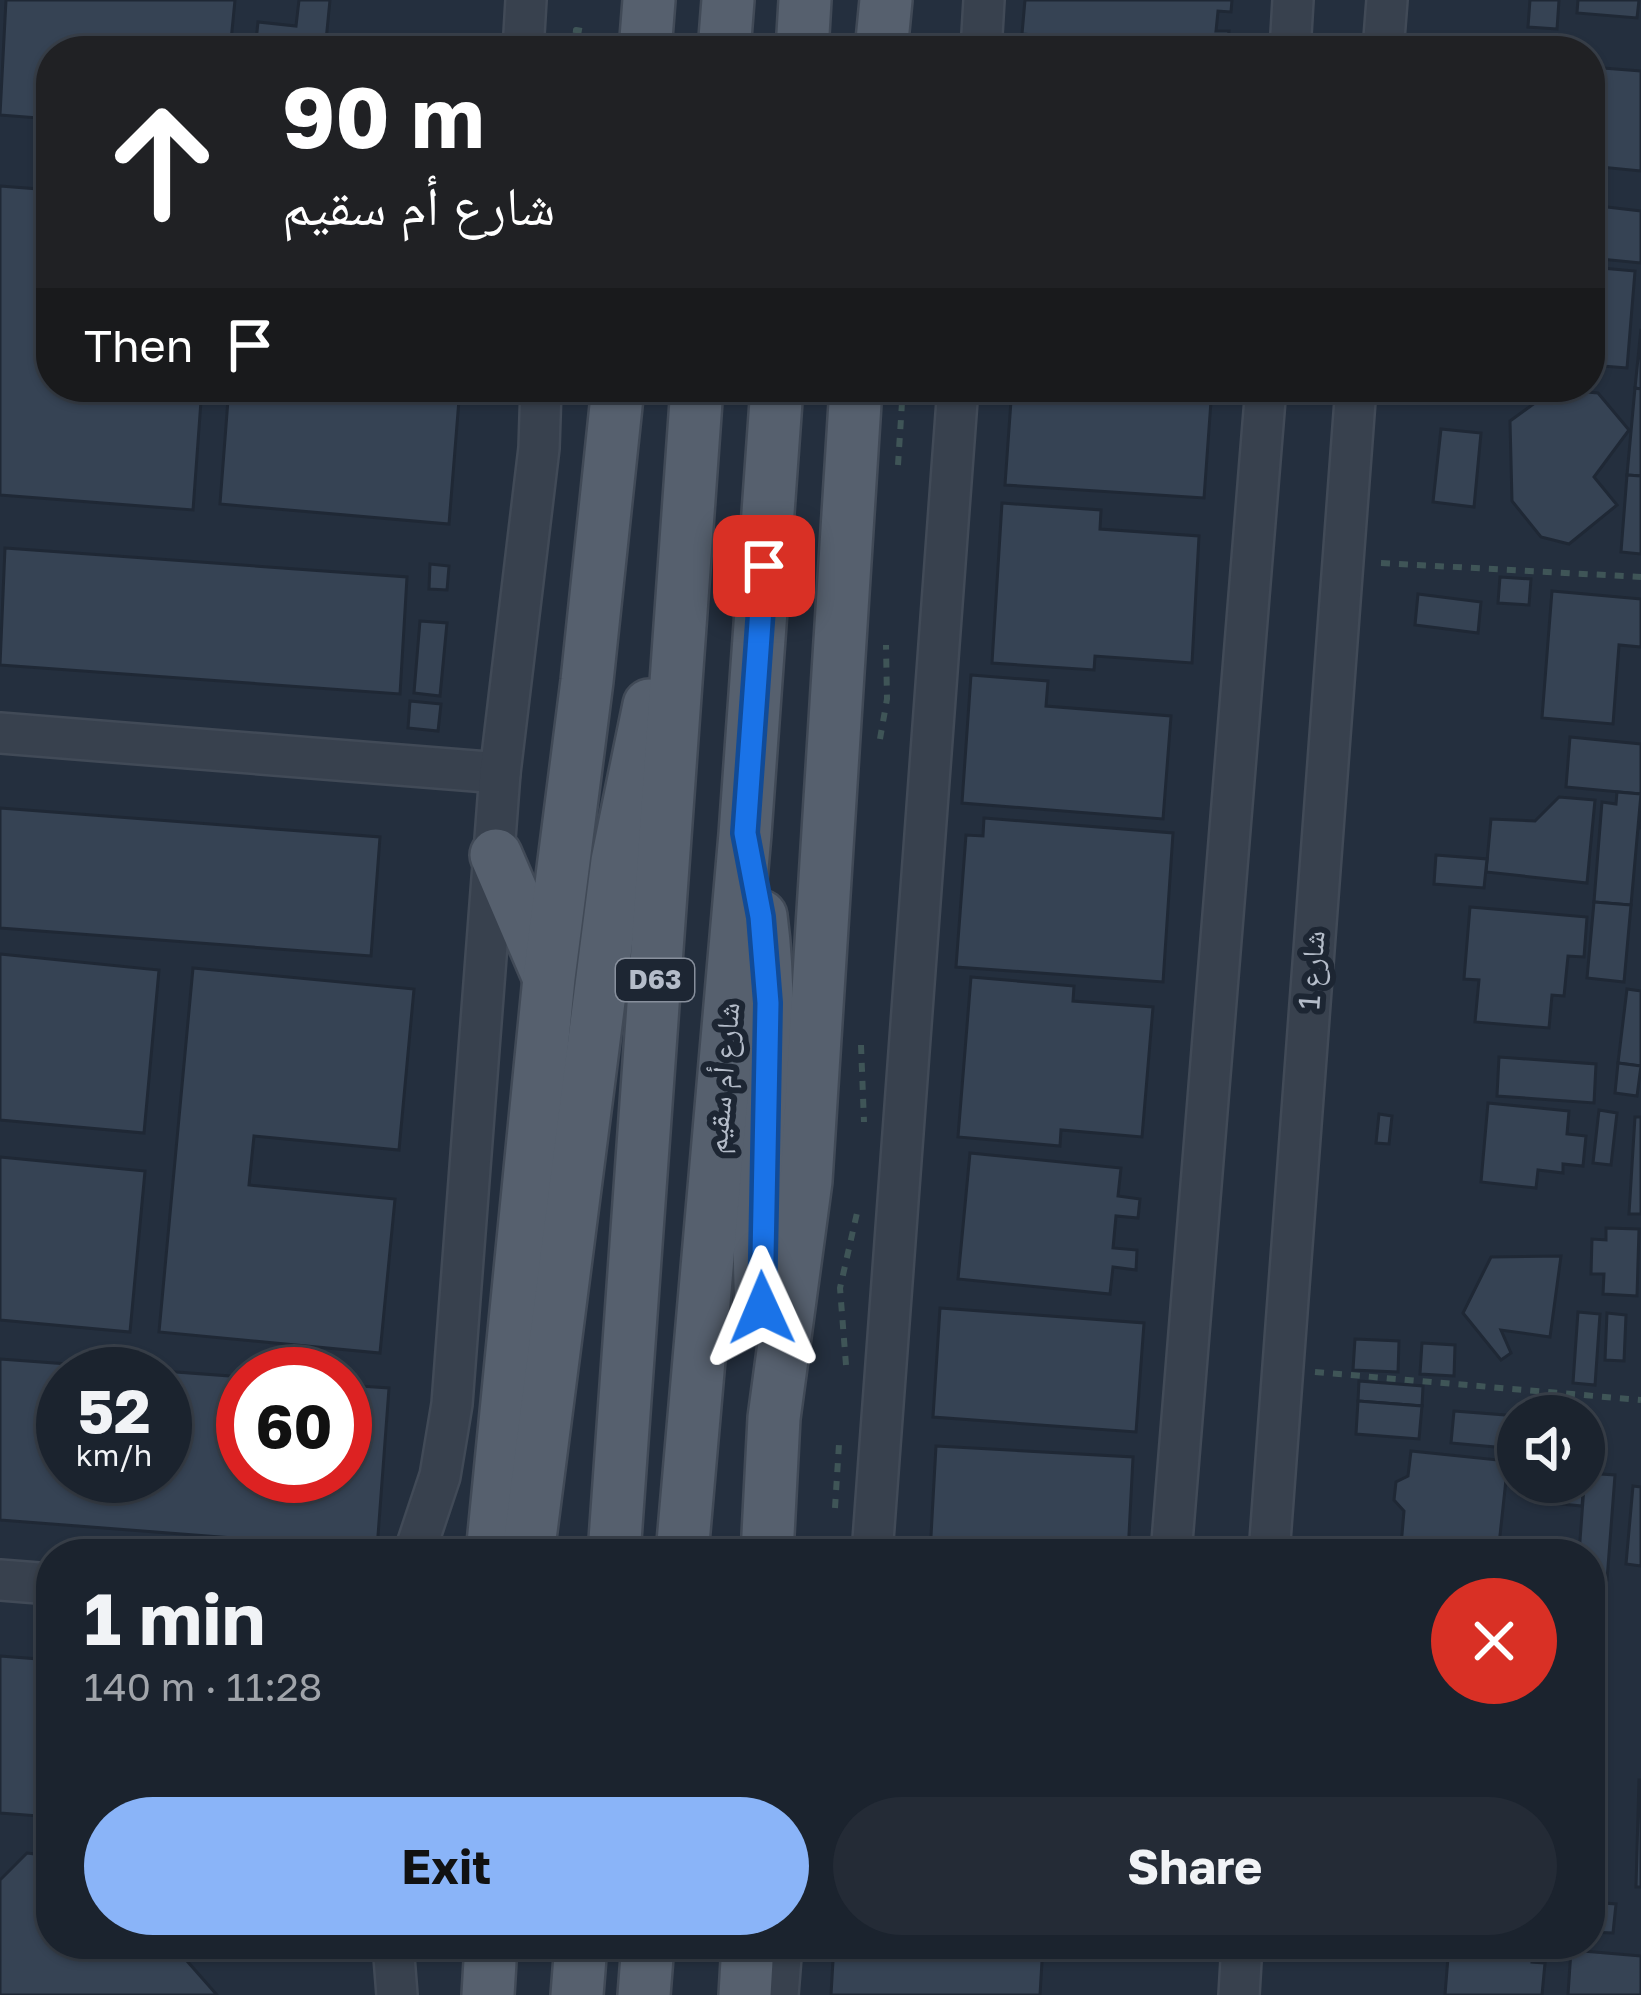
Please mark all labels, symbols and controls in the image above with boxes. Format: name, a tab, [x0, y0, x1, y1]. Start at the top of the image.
text: 90 m	[282, 66, 484, 166]
icon: ahead	[84, 84, 240, 240]
text: شارع أم سقيم	[282, 172, 555, 237]
icon: arrive	[217, 312, 283, 378]
text: Then	[84, 318, 193, 372]
pin	[713, 515, 815, 617]
icon: arrive	[731, 533, 797, 599]
street label: شارع 1	[1290, 929, 1334, 1011]
road number: D63	[616, 959, 694, 1001]
street label: شارع أم سقيم	[697, 1001, 750, 1155]
position arrow	[699, 1245, 825, 1371]
speed limit sign: 60	[216, 1347, 372, 1503]
text: 52	[77, 1374, 151, 1446]
map controls	[1497, 1395, 1605, 1503]
button: sound	[1497, 1395, 1605, 1503]
text: km/h	[76, 1437, 152, 1473]
text: 1 min	[84, 1574, 265, 1661]
button: close	[1431, 1578, 1557, 1704]
text: 140 m · 11:28	[84, 1663, 322, 1710]
button: Exit	[84, 1797, 809, 1935]
button: Share	[833, 1797, 1557, 1935]

